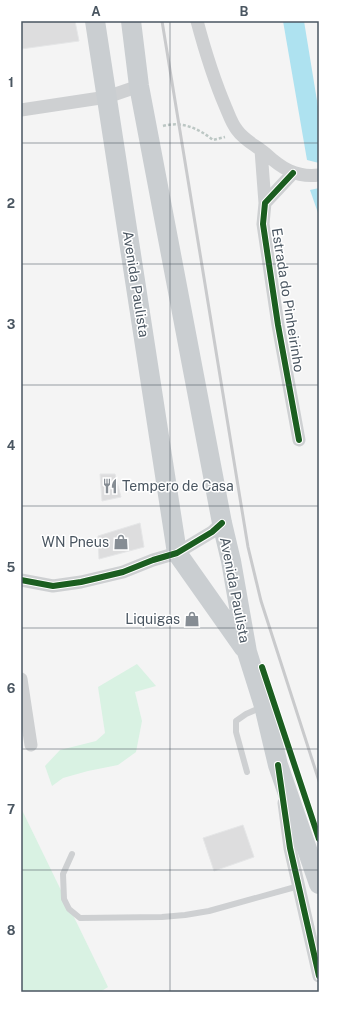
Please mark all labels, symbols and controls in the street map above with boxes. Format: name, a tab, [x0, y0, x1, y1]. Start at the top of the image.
text: A	[91, 4, 101, 19]
text: B	[240, 4, 249, 19]
text: 1	[8, 75, 14, 90]
text: 2	[7, 196, 15, 211]
street label: Estrada do Pinheirinho	[269, 227, 307, 373]
street label: Avenida Paulista	[120, 230, 152, 338]
text: 3	[7, 317, 16, 332]
text: 4	[7, 438, 16, 453]
restaurant icon: Tempero de Casa	[101, 477, 119, 495]
place label: Tempero de Casa	[122, 478, 234, 494]
shop icon: WN Pneus	[112, 533, 130, 551]
place label: WN Pneus	[42, 534, 109, 550]
street label: Avenida Paulista	[217, 536, 253, 644]
text: 5	[7, 560, 16, 575]
shop icon: Liquigas	[183, 610, 201, 628]
place label: Liquigas	[125, 611, 180, 627]
text: 6	[7, 681, 16, 696]
text: 7	[7, 802, 15, 817]
text: 8	[7, 923, 16, 938]

